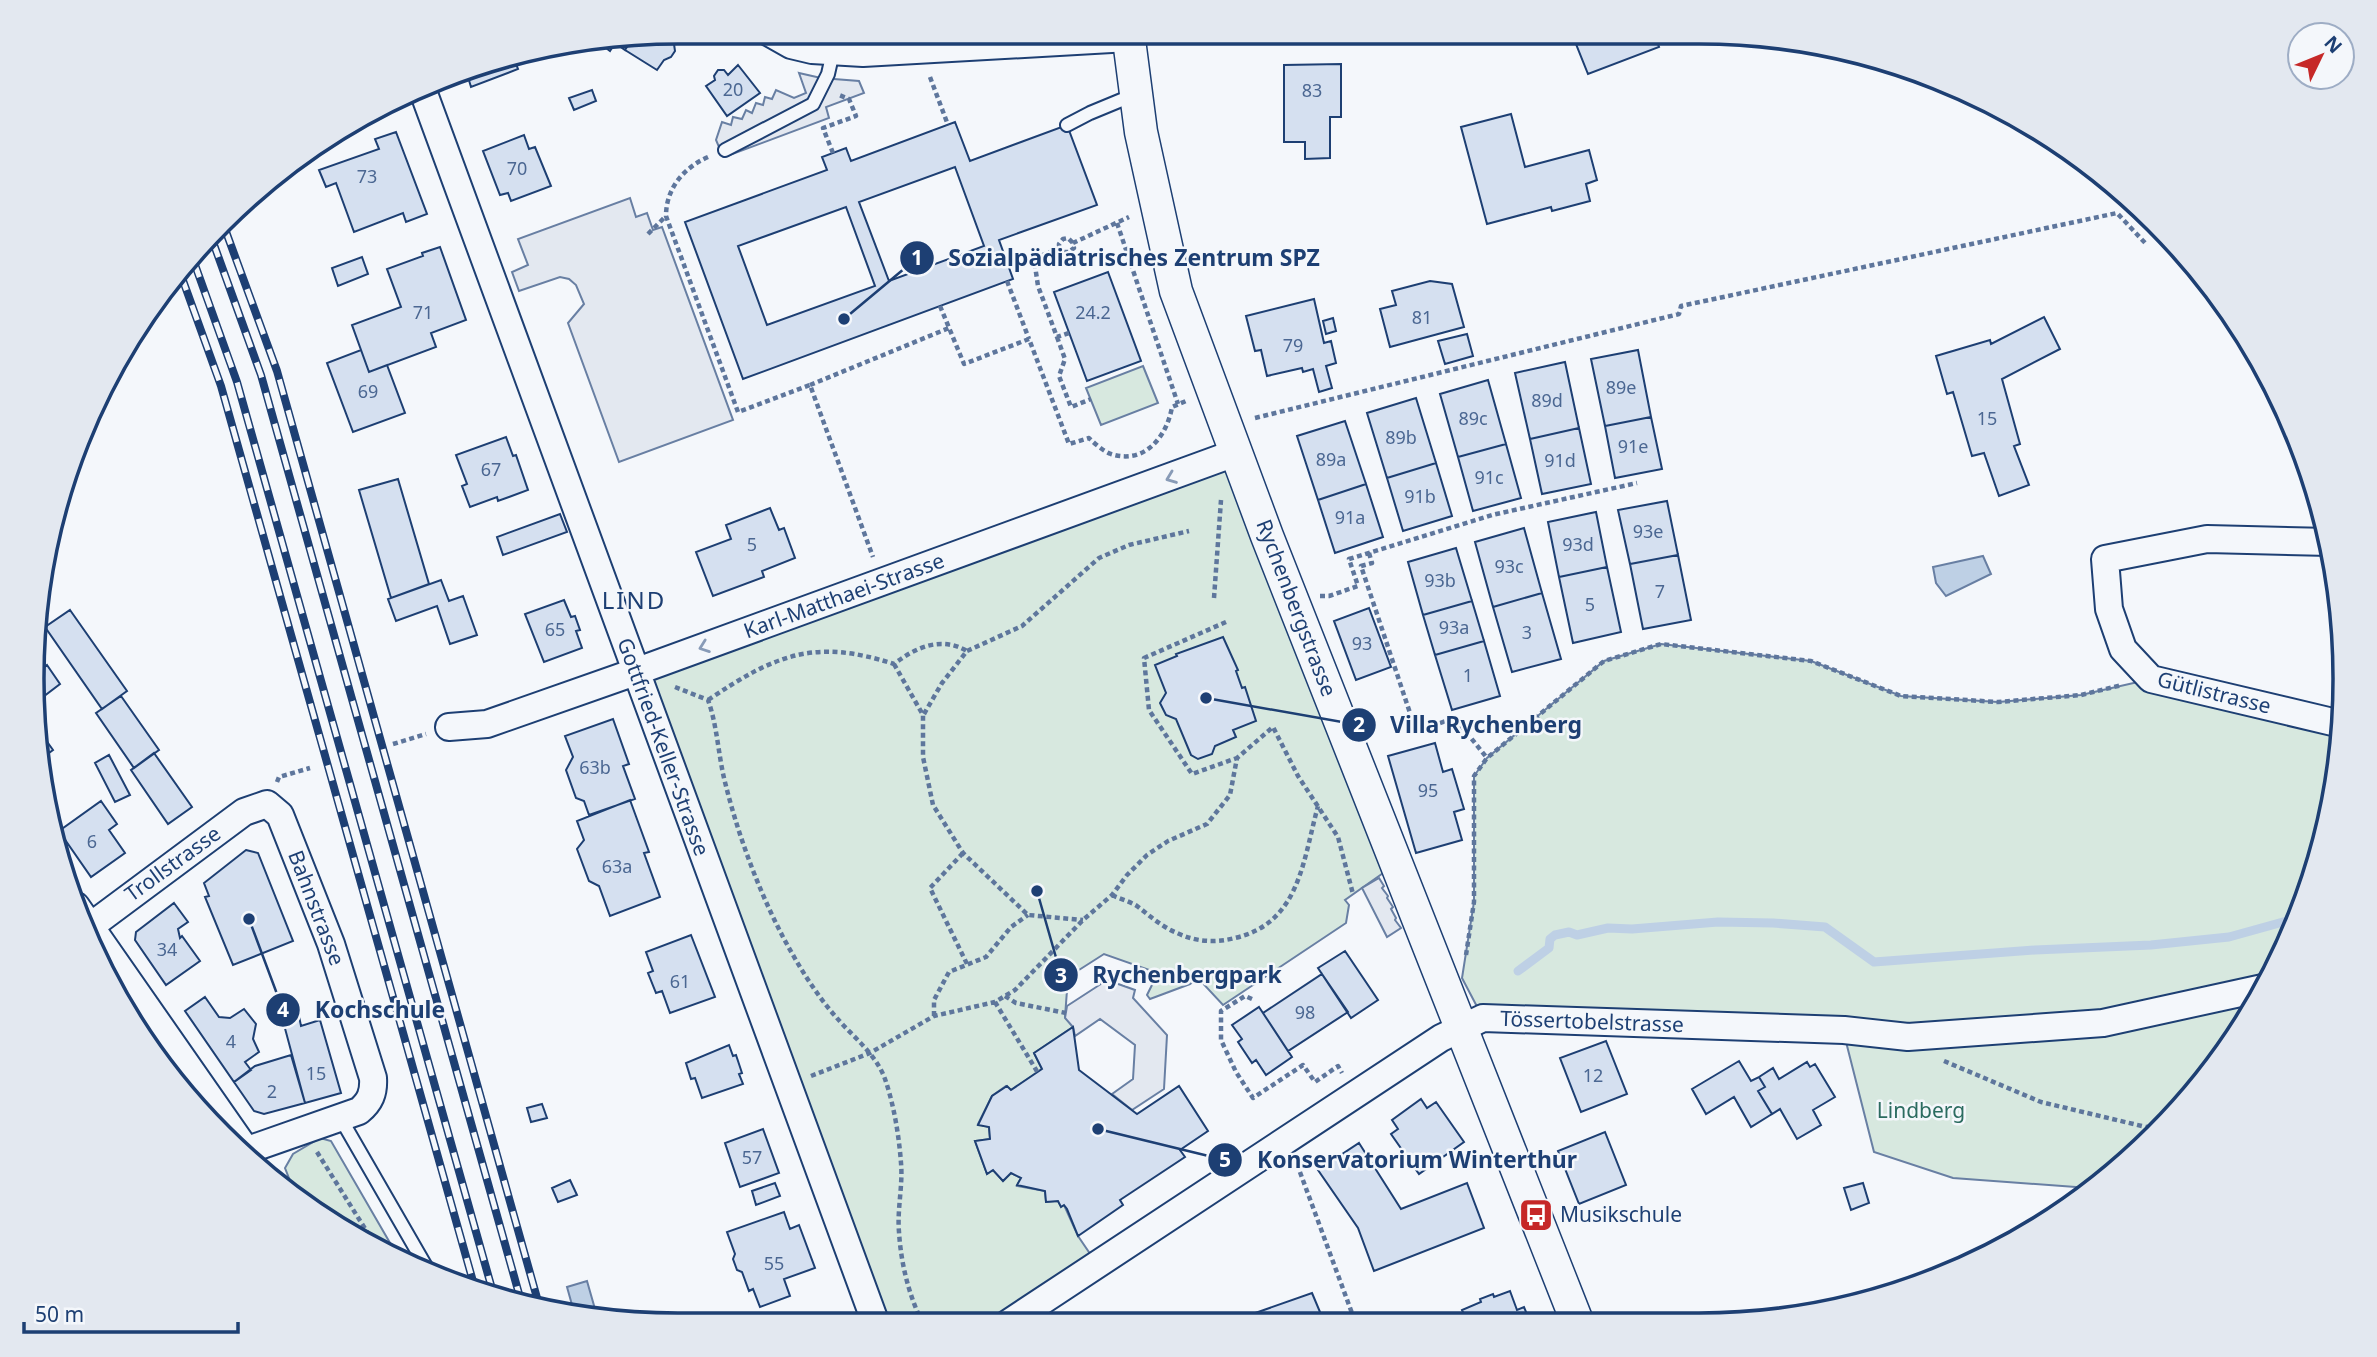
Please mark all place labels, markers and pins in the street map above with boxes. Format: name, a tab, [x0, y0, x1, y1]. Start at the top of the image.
callout: Sozialpädiatrisches Zentrum SPZ	[899, 236, 1334, 280]
callout: Villa Rychenberg	[1341, 703, 1596, 747]
callout: Rychenbergpark	[1043, 953, 1296, 997]
callout: Kochschule	[265, 988, 459, 1032]
callout: Konservatorium Winterthur	[1207, 1138, 1591, 1182]
bus stop icon: Musikschule	[1517, 1196, 1555, 1234]
place label: Musikschule	[1560, 1200, 1682, 1228]

